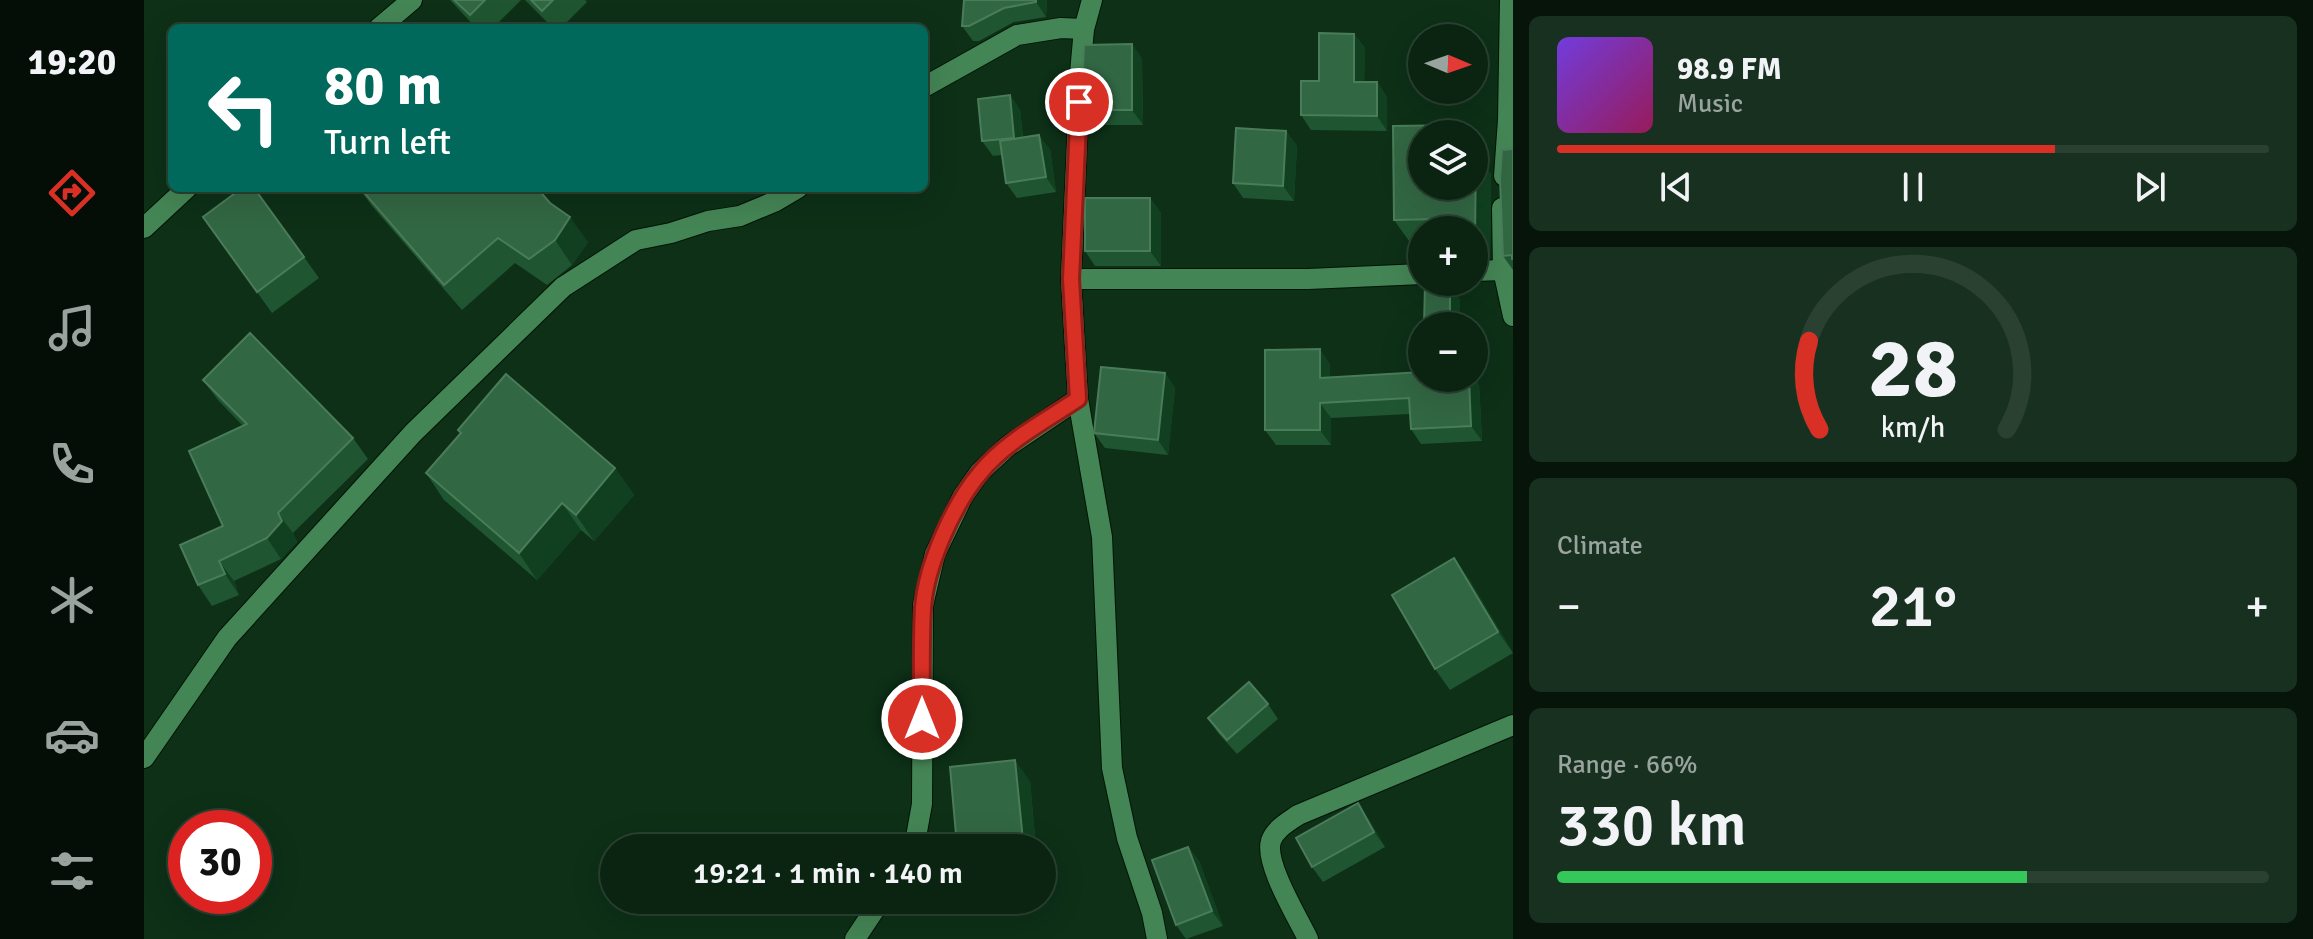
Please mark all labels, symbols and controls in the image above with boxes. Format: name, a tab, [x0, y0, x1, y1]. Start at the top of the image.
north arrow	[1408, 24, 1488, 104]
map controls	[1408, 24, 1488, 392]
text: 19:20	[28, 40, 116, 85]
text: 80 m	[324, 51, 442, 120]
text: 98.9 FM	[1677, 51, 1782, 88]
icon: left	[192, 56, 296, 160]
pin	[1045, 68, 1113, 136]
icon: arrive	[1057, 80, 1101, 124]
text: Music	[1677, 88, 1743, 120]
text: Turn left	[324, 120, 451, 165]
button: layers	[1408, 120, 1488, 200]
icon: directions	[44, 165, 100, 221]
icon: previous	[1654, 165, 1698, 209]
icon: pause	[1891, 165, 1935, 209]
icon: next	[2128, 165, 2172, 209]
button: +	[1408, 216, 1488, 296]
icon: music	[44, 300, 100, 356]
button: −	[1408, 312, 1488, 392]
text: 28	[1868, 318, 1958, 420]
text: km/h	[1881, 410, 1945, 445]
icon: phone	[44, 436, 100, 492]
text: Climate	[1557, 530, 1643, 562]
text: 21°	[1869, 570, 1957, 644]
icon: climate	[44, 572, 100, 628]
text: −	[1557, 580, 1581, 634]
text: +	[2245, 580, 2269, 634]
position arrow	[880, 677, 964, 761]
icon: car	[44, 707, 100, 763]
text: Range · 66%	[1557, 749, 1698, 781]
text: 330 km	[1557, 789, 1746, 863]
speed limit sign: 30	[168, 810, 272, 914]
icon: filters	[44, 843, 100, 899]
text: 19:21 · 1 min · 140 m	[693, 855, 963, 892]

